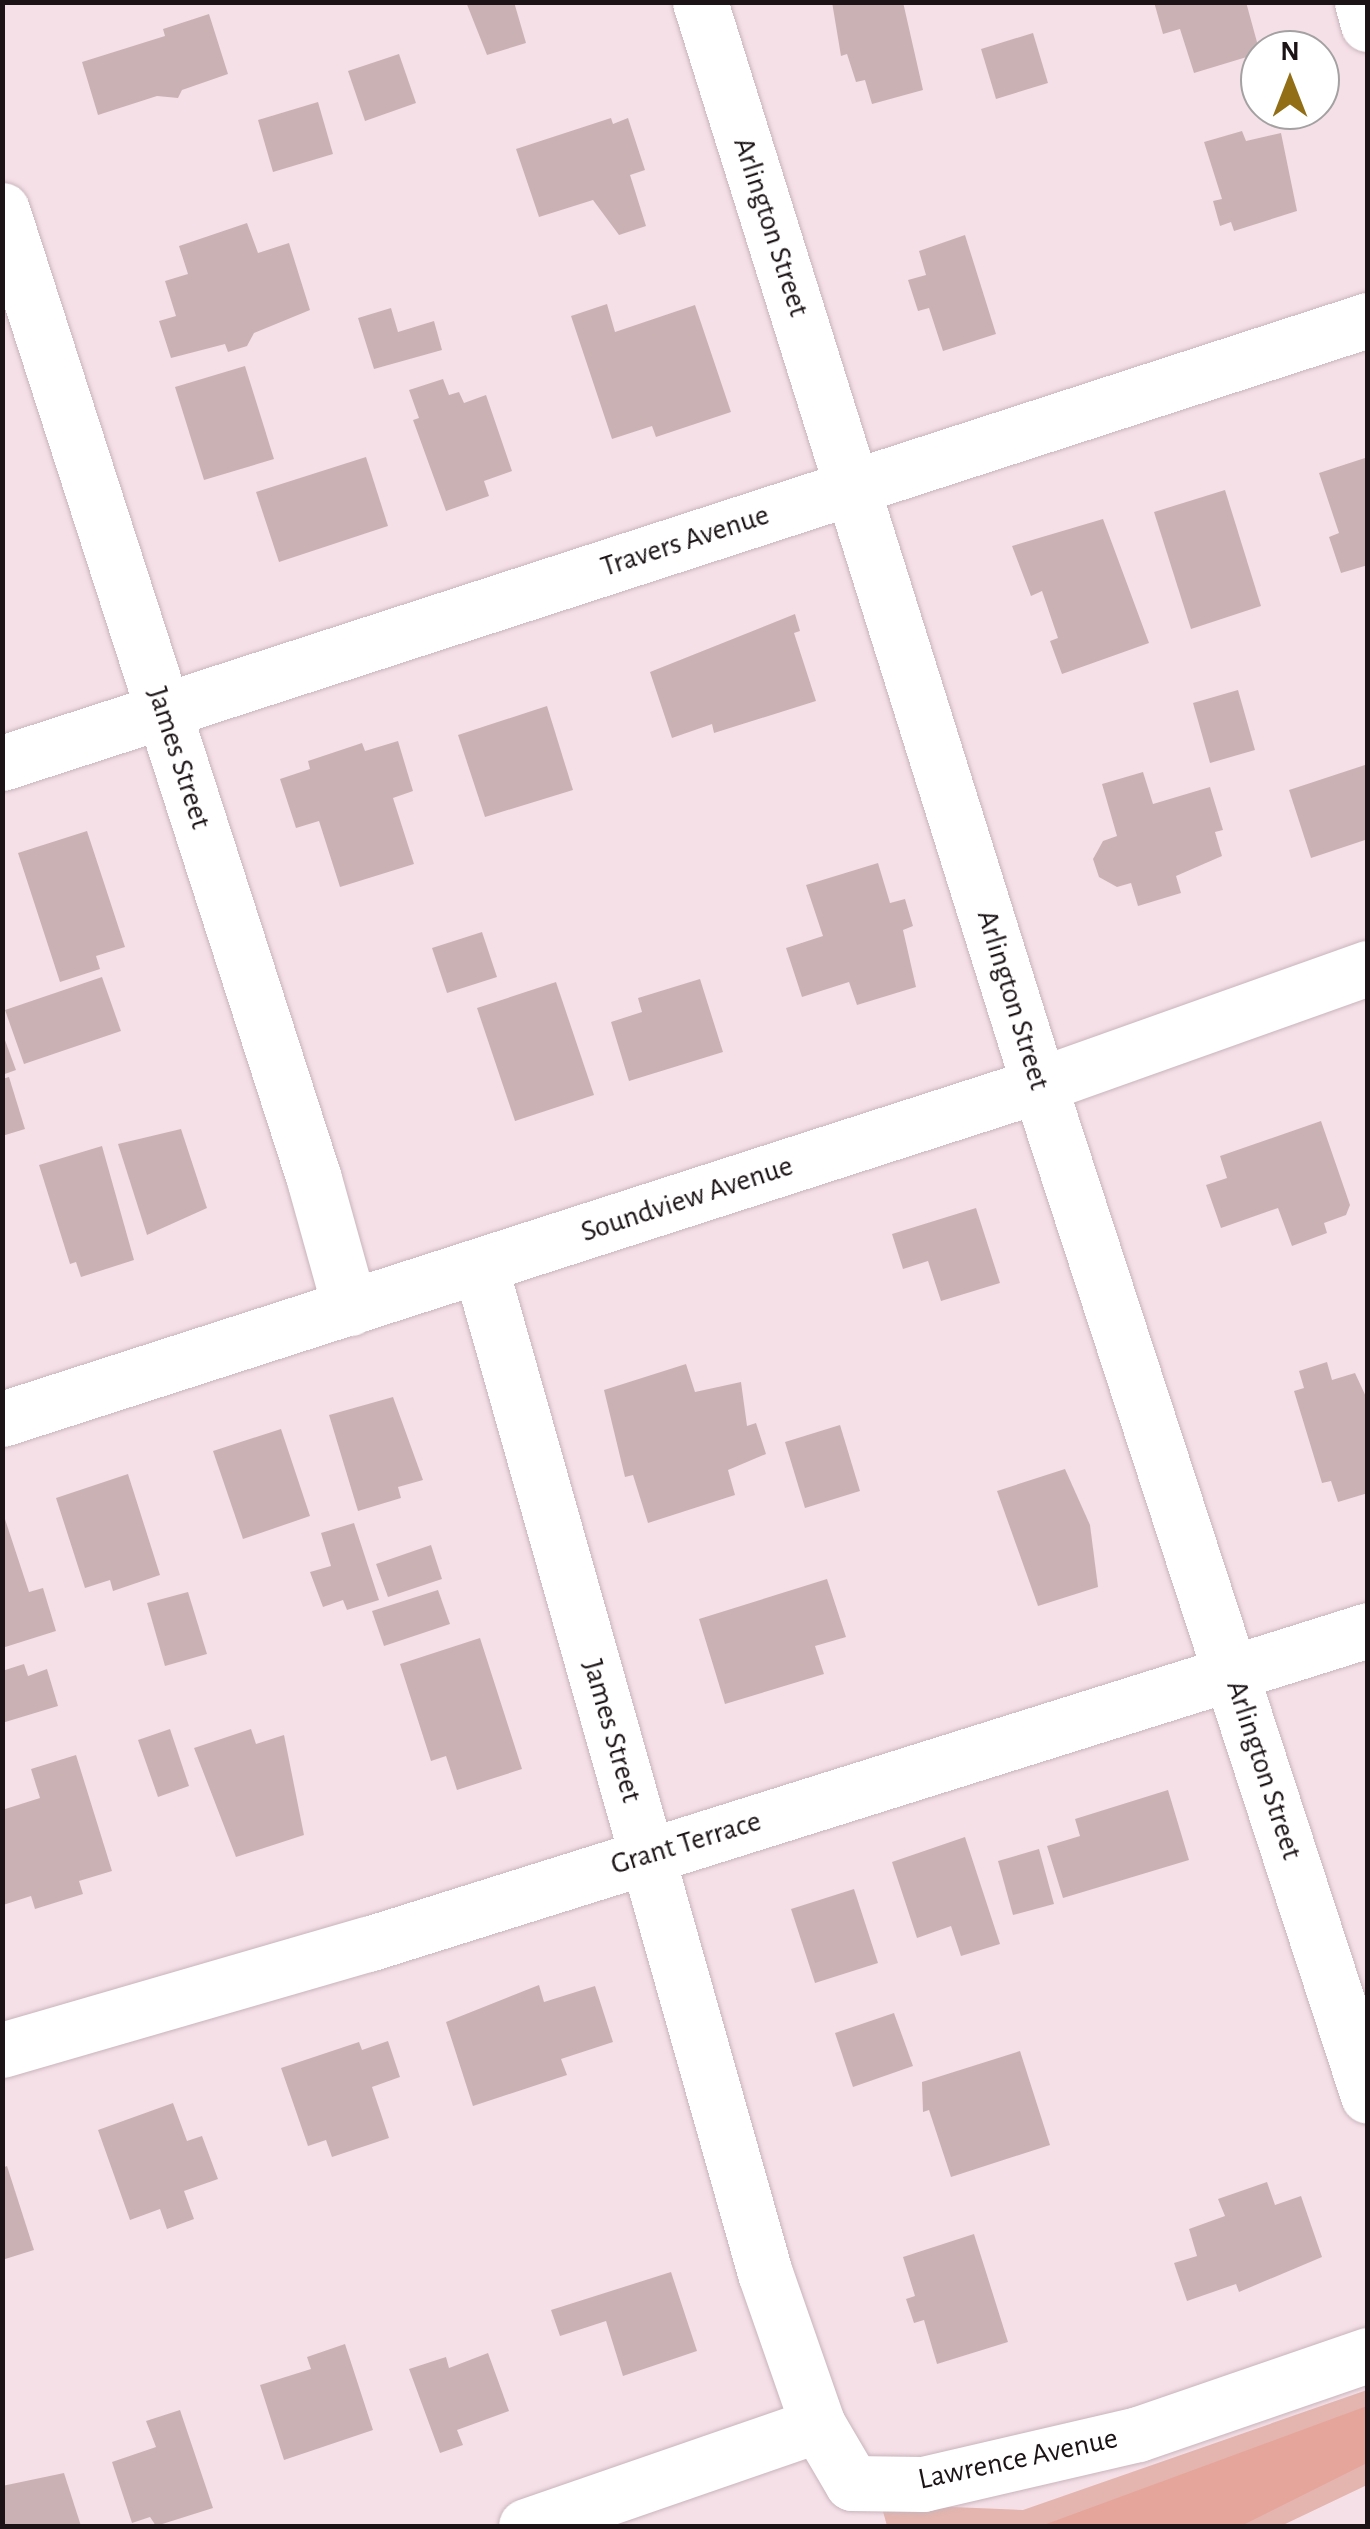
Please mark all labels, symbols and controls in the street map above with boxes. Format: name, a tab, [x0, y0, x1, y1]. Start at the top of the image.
north arrow	[1240, 30, 1340, 130]
text: N	[1280, 38, 1300, 66]
street label: Arlington Street	[725, 133, 817, 321]
street label: Travers Avenue	[596, 497, 774, 585]
street label: James Street	[139, 683, 219, 833]
street label: Arlington Street	[969, 906, 1057, 1094]
street label: Soundview Avenue	[576, 1148, 798, 1250]
street label: James Street	[574, 1656, 650, 1806]
street label: Arlington Street	[1218, 1676, 1310, 1864]
street label: Grant Terrace	[607, 1803, 765, 1883]
street label: Lawrence Avenue	[915, 2420, 1121, 2498]

